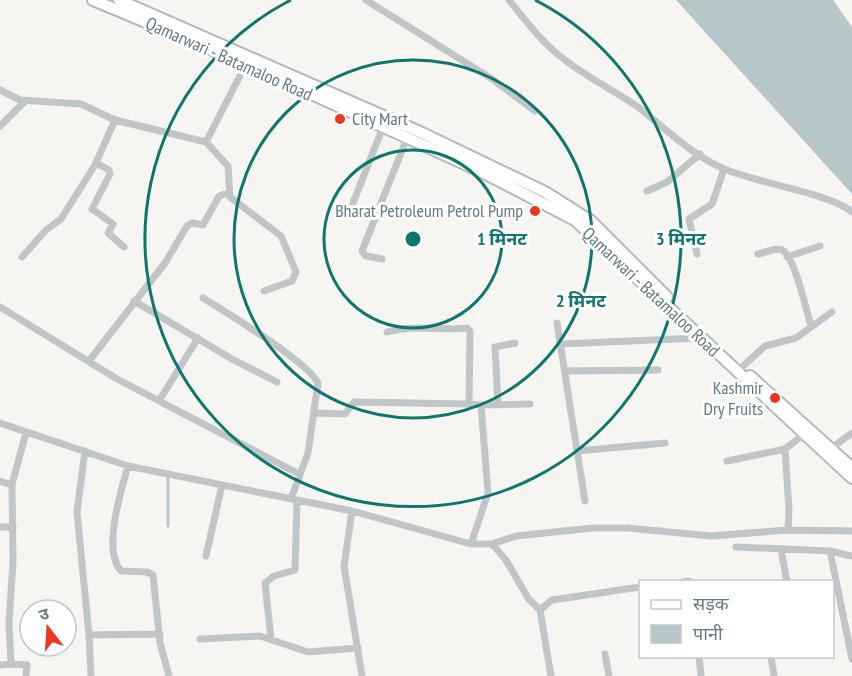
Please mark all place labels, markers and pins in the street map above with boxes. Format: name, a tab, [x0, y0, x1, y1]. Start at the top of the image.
place label: City Mart	[352, 107, 408, 130]
marker: City Mart	[333, 112, 347, 126]
place label: Bharat Petroleum Petrol Pump	[335, 199, 523, 222]
marker: Bharat Petroleum Petrol Pump	[528, 204, 542, 218]
centre of rings	[403, 229, 423, 249]
place label: Kashmir Dry Fruits	[703, 376, 763, 420]
marker: Kashmir Dry Fruits	[768, 391, 782, 405]

